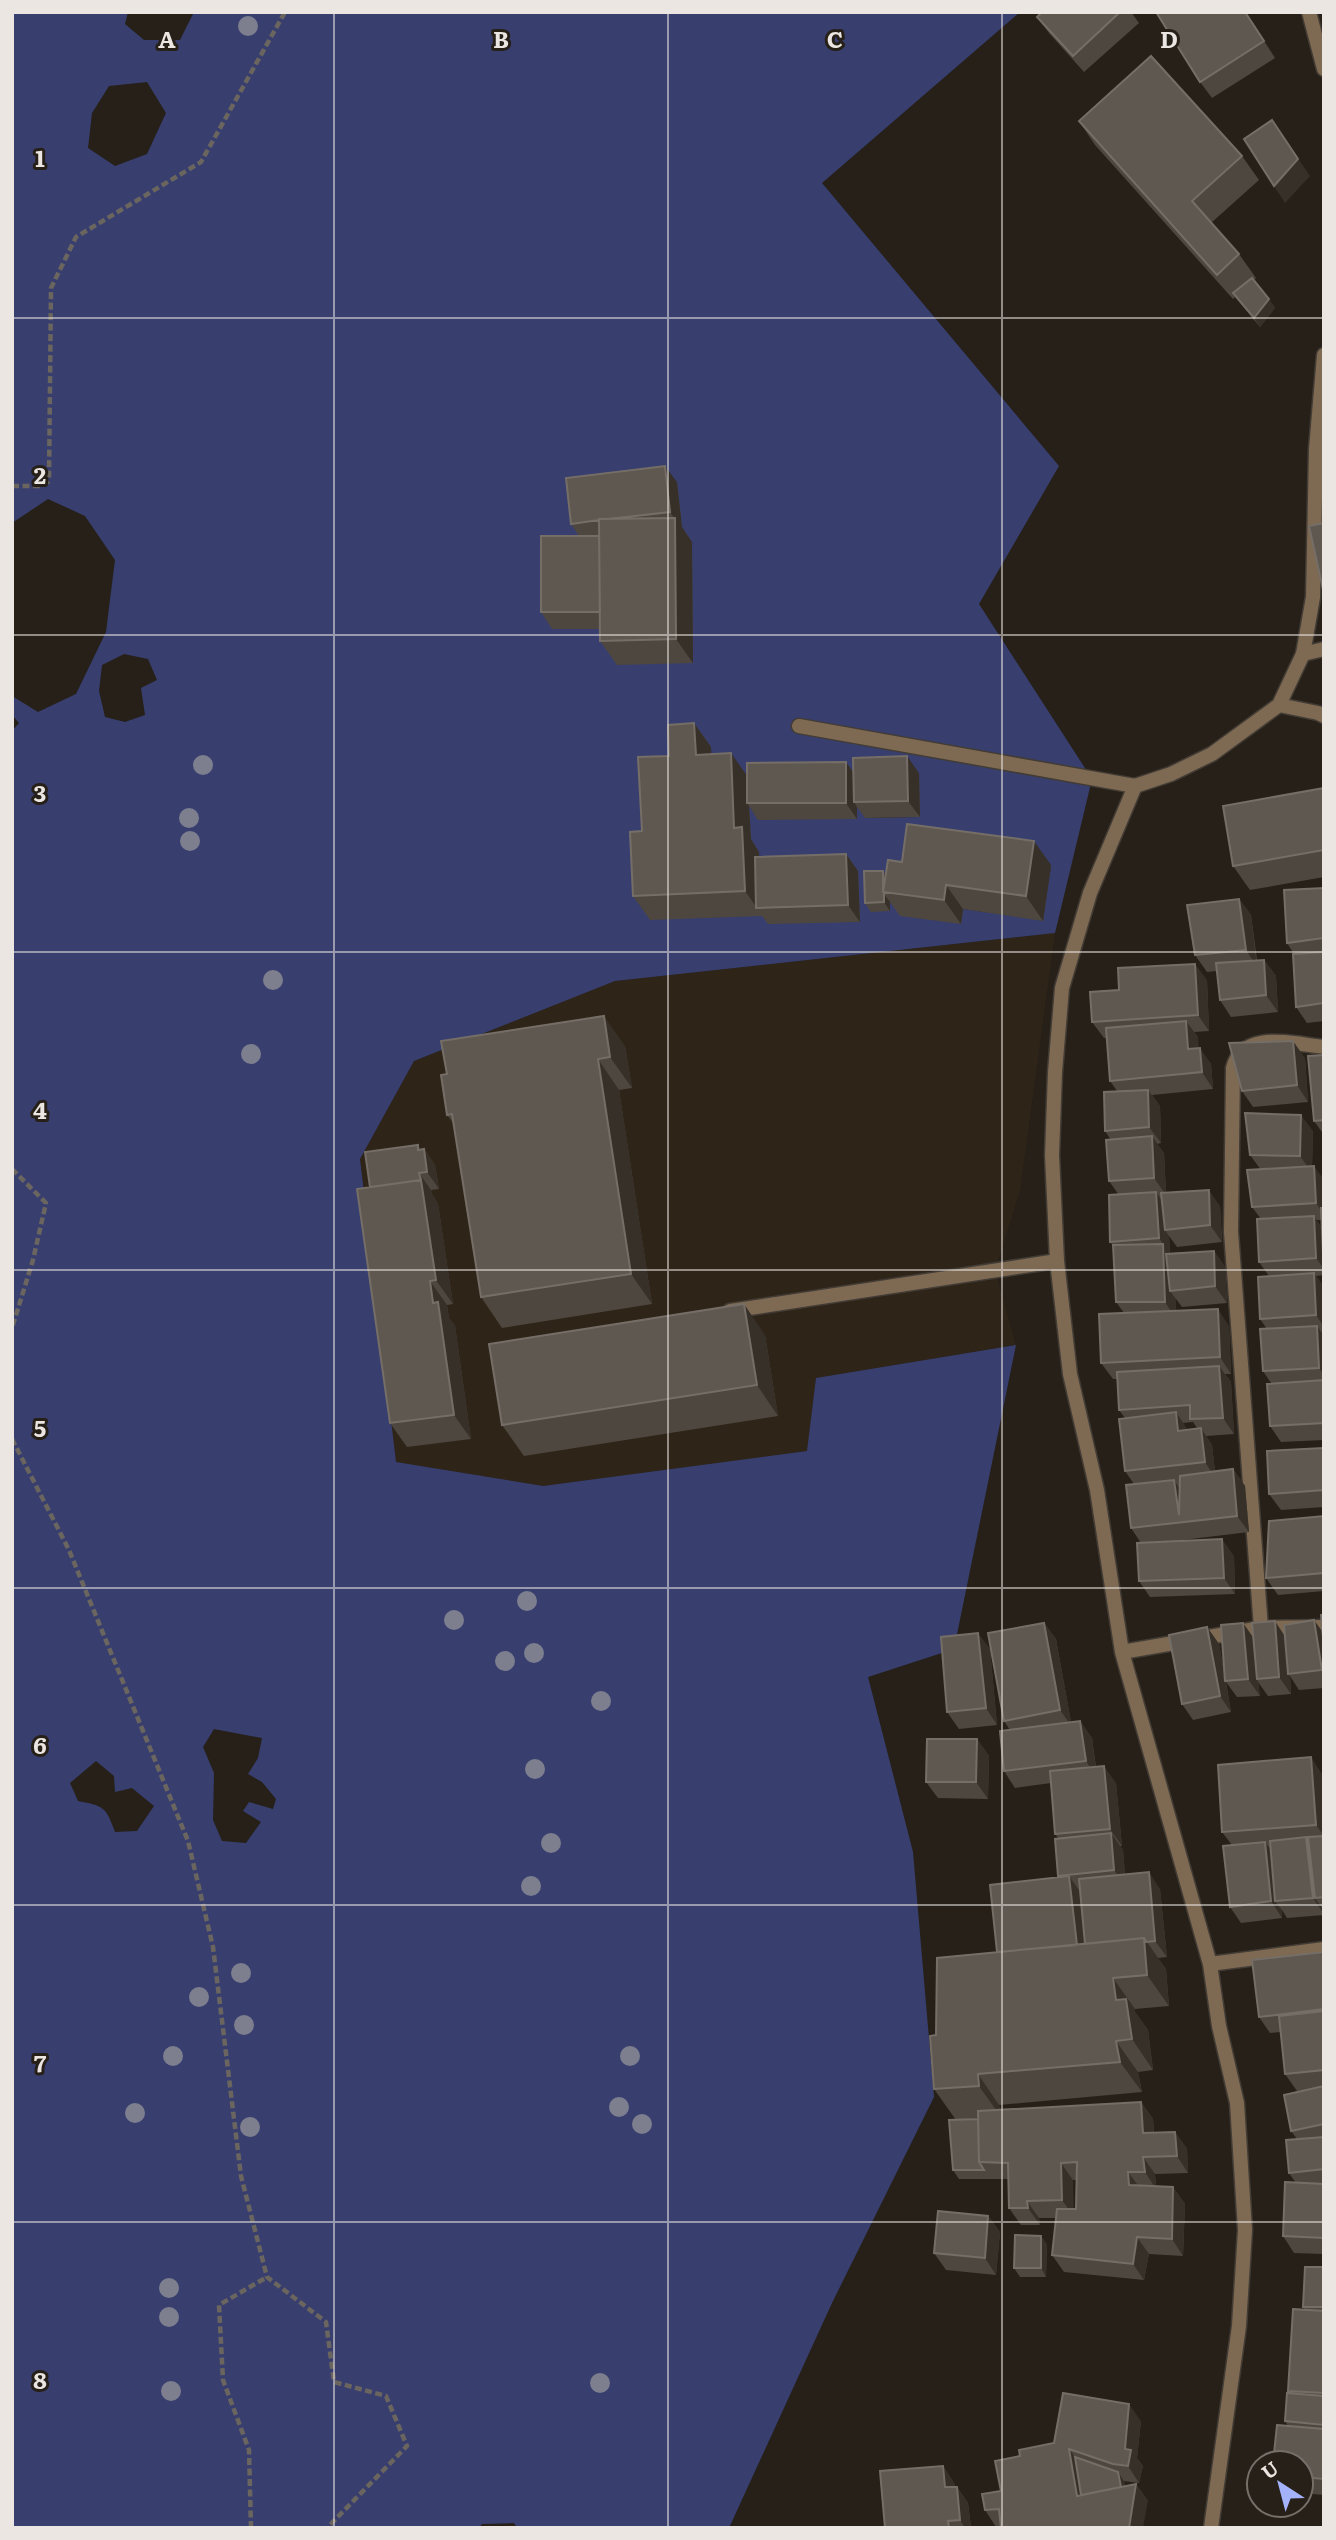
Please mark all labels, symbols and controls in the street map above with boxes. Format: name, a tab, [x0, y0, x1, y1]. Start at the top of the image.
text: A	[158, 21, 176, 55]
text: B	[493, 21, 509, 55]
text: C	[827, 21, 843, 55]
text: D	[1160, 21, 1178, 55]
text: 1	[35, 140, 45, 174]
text: 2	[34, 457, 46, 491]
text: 3	[34, 775, 46, 809]
text: 4	[33, 1092, 47, 1126]
text: 5	[34, 1410, 46, 1444]
text: 6	[33, 1727, 47, 1761]
text: 7	[34, 2045, 47, 2079]
text: 8	[33, 2362, 47, 2396]
north arrow	[1245, 2449, 1315, 2519]
text: U	[1255, 2454, 1284, 2485]

